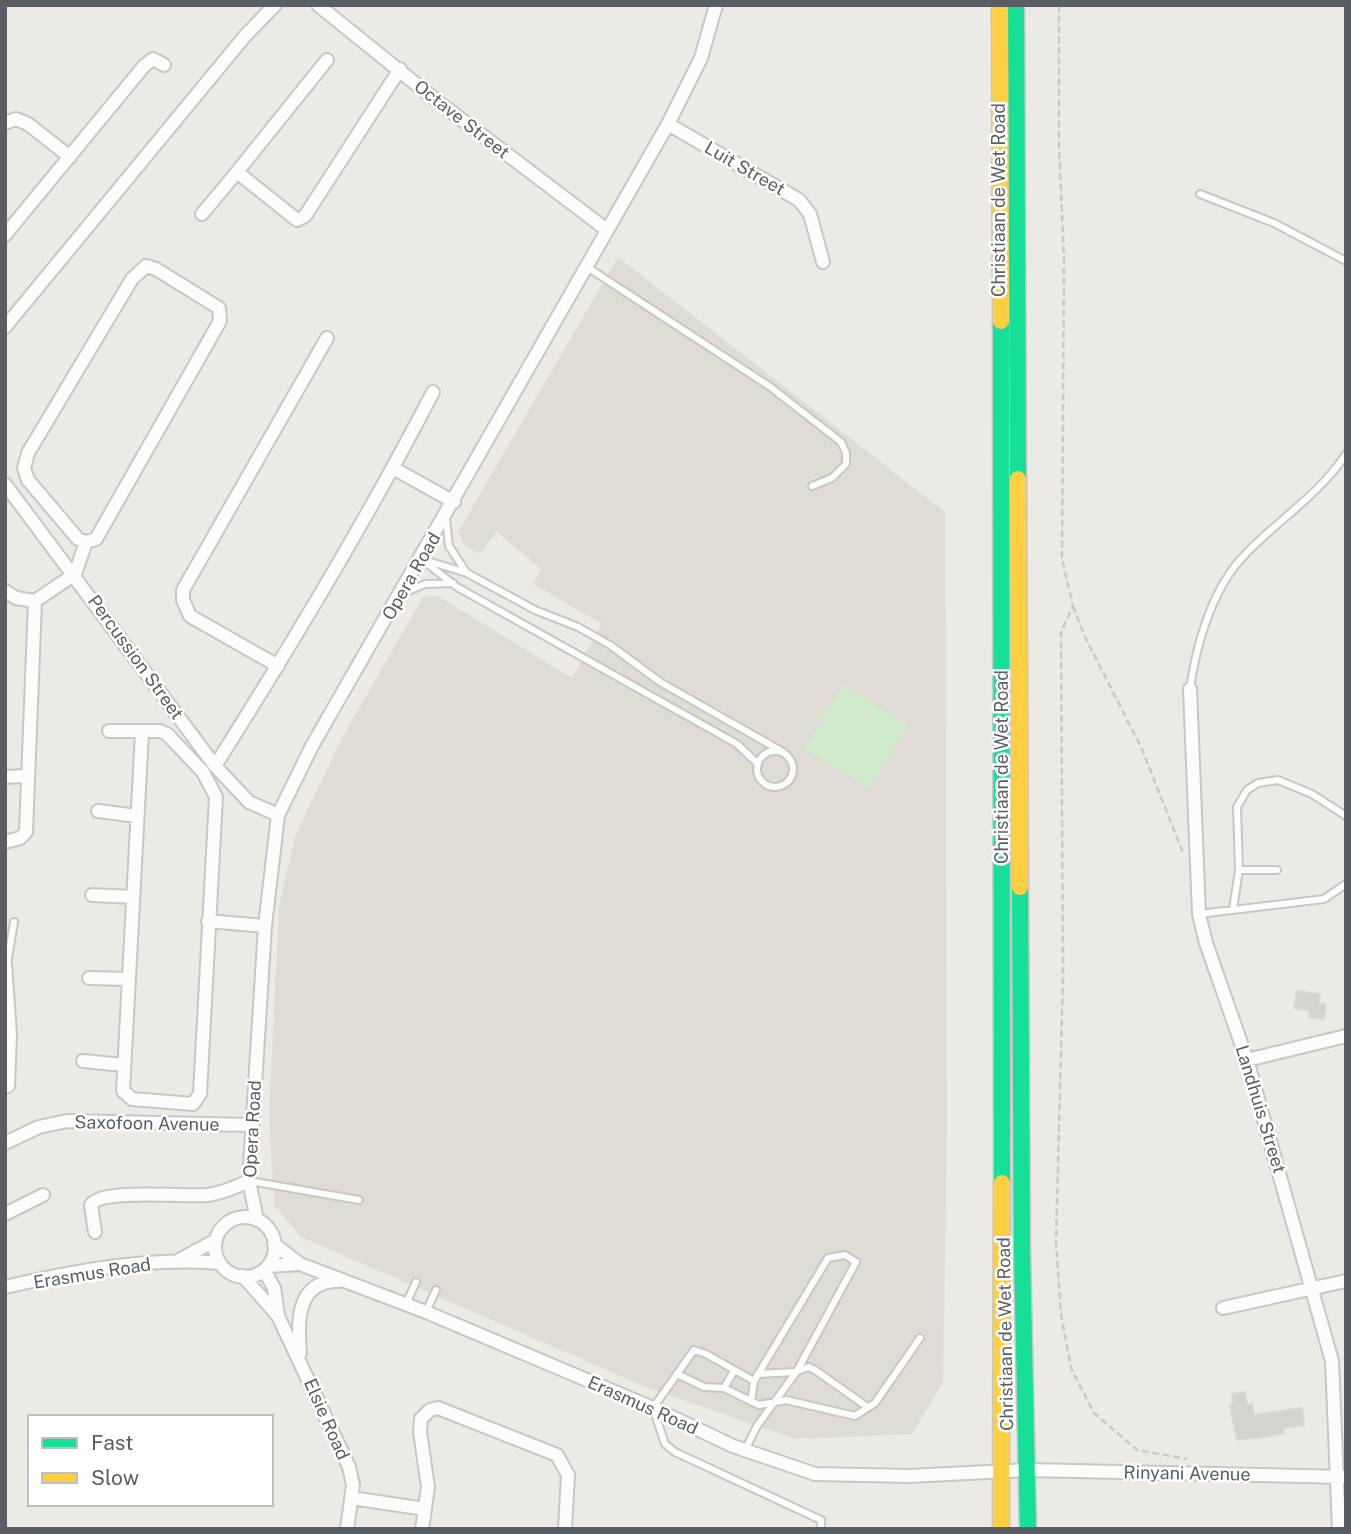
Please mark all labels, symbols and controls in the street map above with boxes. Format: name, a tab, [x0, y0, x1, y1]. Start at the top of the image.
street label: Octave Street	[410, 75, 514, 163]
street label: Christiaan de Wet Road	[988, 103, 1009, 297]
street label: Luit Street	[701, 137, 789, 199]
street label: Opera Road	[377, 528, 445, 624]
street label: Percussion Street	[84, 591, 188, 723]
street label: Christiaan de Wet Road	[991, 670, 1012, 864]
street label: Landhuis Street	[1232, 1042, 1290, 1176]
street label: Opera Road	[239, 1080, 265, 1178]
street label: Saxofoon Avenue	[74, 1111, 220, 1135]
street label: Christiaan de Wet Road	[993, 1237, 1017, 1431]
street label: Erasmus Road	[32, 1253, 152, 1293]
street label: Erasmus Road	[585, 1371, 701, 1439]
street label: Elsie Road	[300, 1375, 354, 1463]
legend	[28, 1415, 273, 1506]
text: Fast	[91, 1430, 133, 1455]
street label: Rinyani Avenue	[1123, 1461, 1251, 1485]
text: Slow	[91, 1465, 139, 1490]

